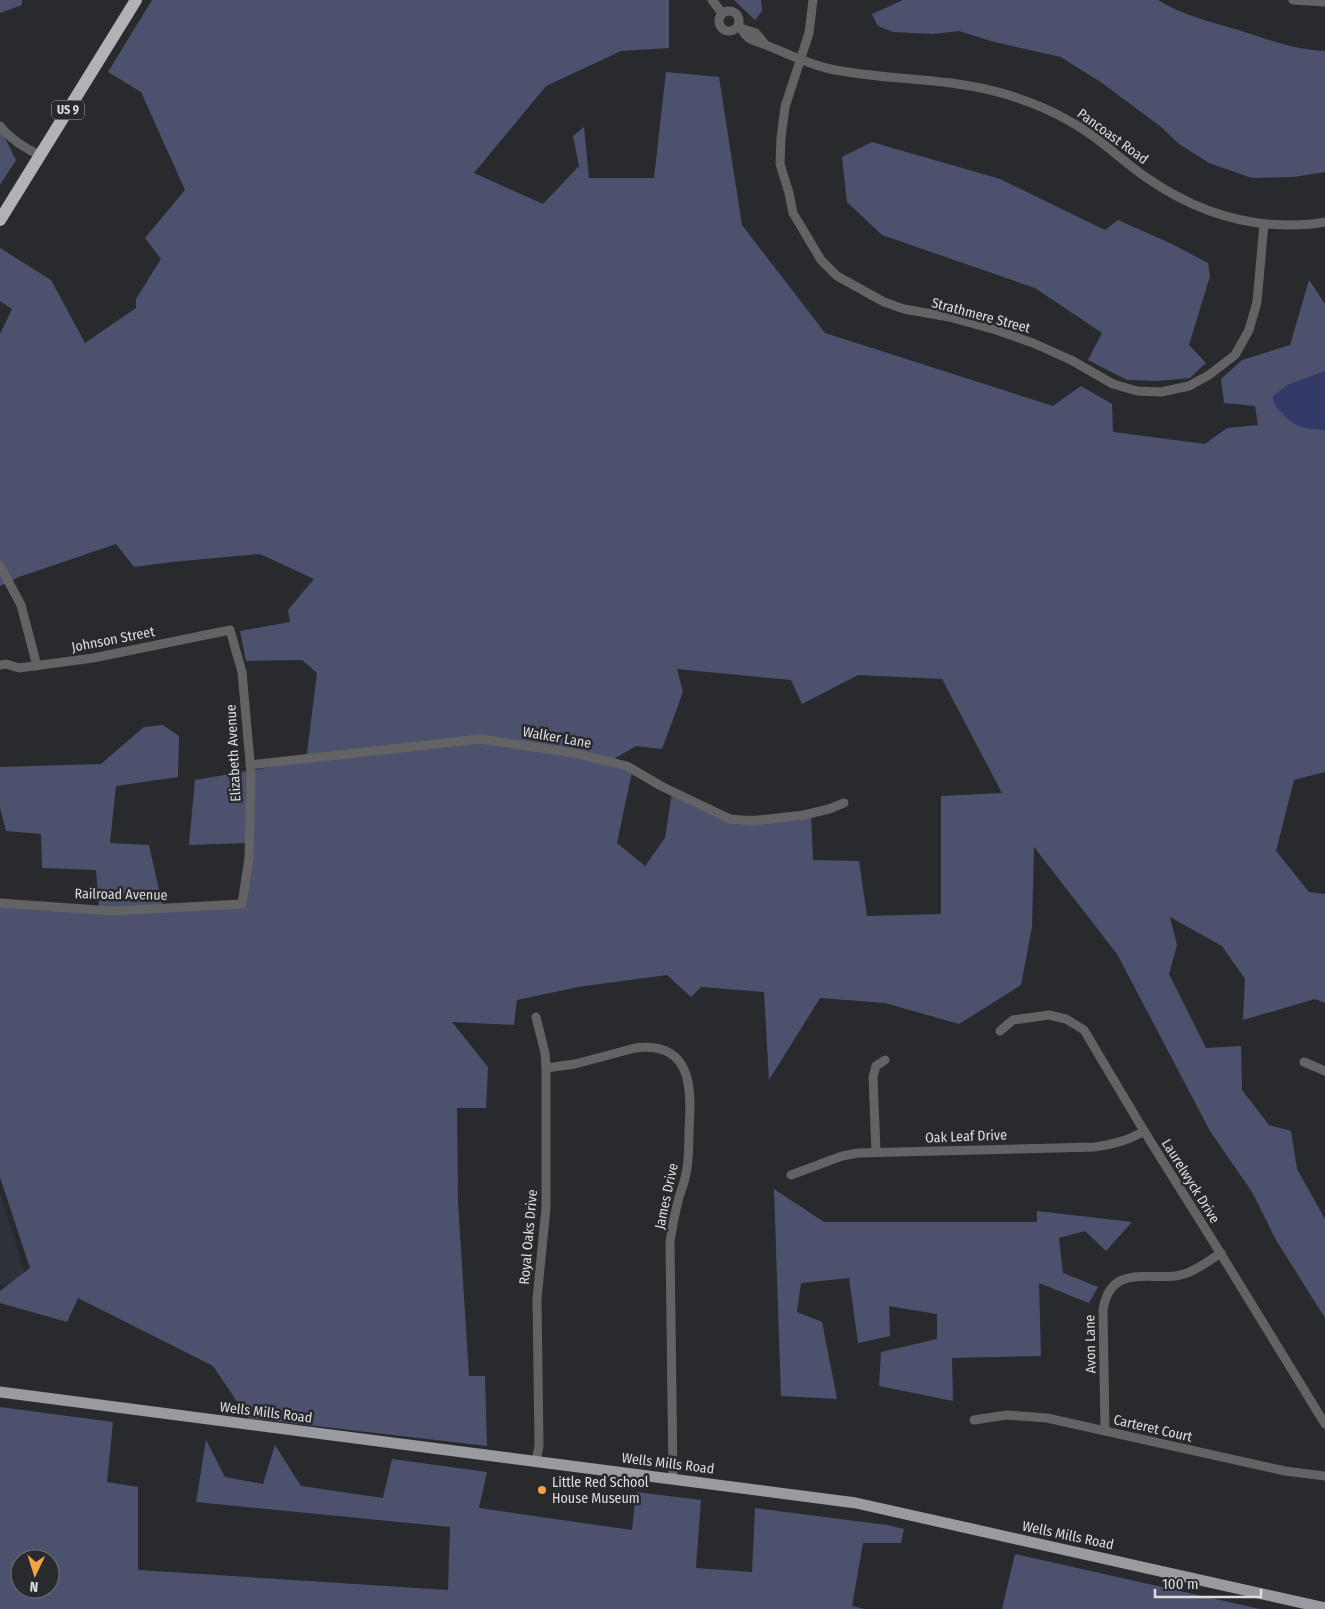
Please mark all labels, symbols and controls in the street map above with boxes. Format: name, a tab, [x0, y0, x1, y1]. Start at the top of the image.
road number: US 9	[52, 100, 84, 120]
street label: Pancoast Road	[1074, 105, 1151, 168]
street label: Strathmere Street	[930, 294, 1033, 337]
street label: Johnson Street	[70, 623, 157, 656]
street label: Elizabeth Avenue	[222, 704, 245, 802]
street label: Walker Lane	[521, 723, 593, 752]
street label: Railroad Avenue	[74, 885, 168, 904]
street label: Oak Leaf Drive	[925, 1127, 1007, 1146]
street label: Laurelwyck Drive	[1158, 1136, 1223, 1227]
street label: James Drive	[651, 1161, 682, 1231]
street label: Royal Oaks Drive	[516, 1189, 541, 1285]
street label: Avon Lane	[1081, 1314, 1100, 1374]
street label: Wells Mills Road	[219, 1398, 313, 1427]
street label: Carteret Court	[1112, 1411, 1194, 1446]
street label: Wells Mills Road	[621, 1449, 715, 1478]
place label: Little Red School House Museum	[552, 1474, 649, 1507]
marker: Little Red School House Museum	[536, 1484, 548, 1496]
street label: Wells Mills Road	[1021, 1517, 1115, 1553]
north arrow	[10, 1549, 60, 1599]
scale bar	[1155, 1566, 1261, 1598]
text: 100 m	[1162, 1575, 1199, 1593]
text: N	[29, 1578, 39, 1595]

